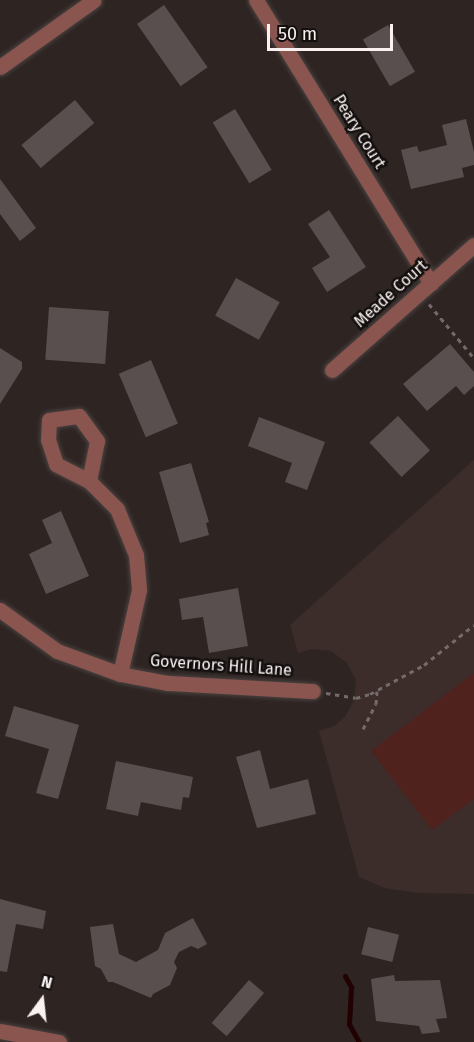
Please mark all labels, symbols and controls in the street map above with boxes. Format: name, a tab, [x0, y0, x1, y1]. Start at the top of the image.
scale bar	[270, 12, 396, 50]
text: 50 m	[278, 23, 317, 45]
street label: Peary Court	[329, 91, 389, 173]
street label: Meade Court	[351, 256, 431, 332]
street label: Governors Hill Lane	[149, 651, 293, 681]
north arrow	[12, 970, 72, 1030]
text: N	[39, 972, 54, 993]

